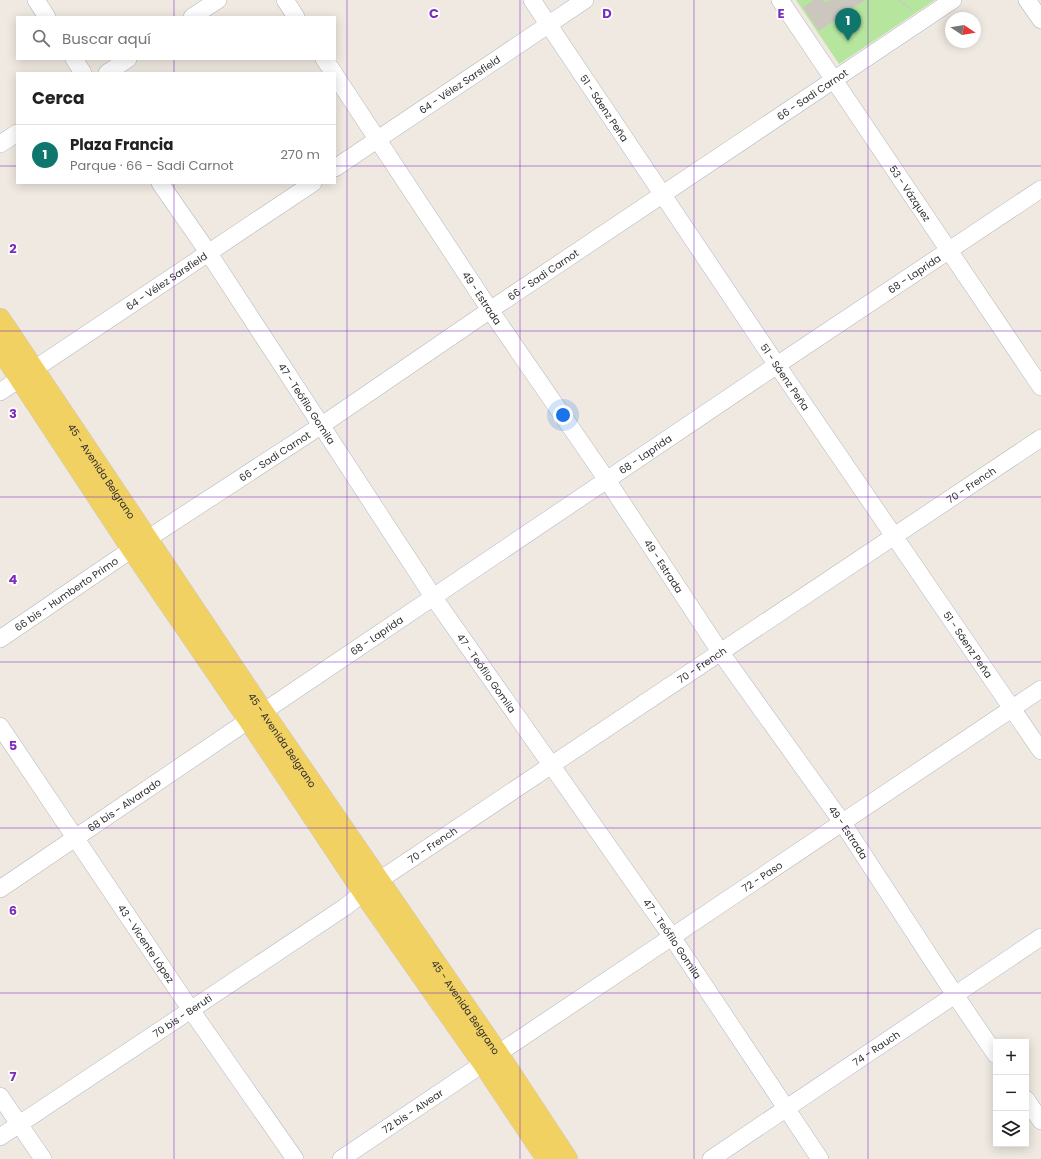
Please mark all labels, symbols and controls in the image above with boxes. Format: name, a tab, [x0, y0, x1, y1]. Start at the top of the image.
text: C	[429, 4, 439, 23]
text: D	[602, 4, 612, 23]
text: E	[777, 4, 785, 23]
pin: 1	[835, 8, 861, 41]
north arrow	[945, 12, 981, 48]
search box	[16, 16, 336, 60]
icon: search	[30, 27, 52, 49]
text: Buscar aquí	[62, 28, 151, 49]
street label: 64 - Vélez Sarsfield	[416, 52, 503, 118]
street label: 66 - Sadi Carnot	[774, 65, 851, 124]
street label: 51 - Sáenz Peña	[576, 72, 632, 145]
text: Cerca	[32, 86, 85, 110]
text: Plaza Francia	[70, 134, 173, 155]
text: 1	[43, 145, 47, 164]
text: 270 m	[280, 145, 320, 164]
text: Parque · 66 - Sadi Carnot	[70, 156, 234, 175]
street label: 53 - Vázquez	[885, 162, 935, 225]
text: 2	[9, 239, 17, 258]
street label: 66 - Sadi Carnot	[505, 245, 582, 304]
street label: 64 - Vélez Sarsfield	[123, 249, 210, 314]
street label: 68 - Laprida	[885, 251, 944, 297]
street label: 49 - Estrada	[458, 268, 505, 328]
street label: 51 - Sáenz Peña	[757, 341, 813, 414]
street label: 47 - Teófilo Gomila	[275, 360, 339, 447]
text: 3	[9, 404, 17, 423]
your location	[553, 405, 573, 425]
street label: 45 - Avenida Belgrano	[64, 421, 139, 522]
street label: 66 - Sadi Carnot	[236, 427, 314, 485]
street label: 68 - Laprida	[616, 431, 675, 478]
street label: 70 - French	[944, 463, 999, 507]
street label: 49 - Estrada	[640, 537, 687, 596]
street label: 66 bis - Humberto Primo	[12, 554, 121, 635]
text: 4	[9, 570, 18, 589]
street label: 51 - Sáenz Peña	[939, 608, 996, 681]
street label: 68 - Laprida	[347, 612, 406, 659]
street label: 47 - Teófilo Gomila	[453, 630, 519, 716]
street label: 70 - French	[674, 643, 730, 687]
street label: 45 - Avenida Belgrano	[244, 690, 320, 791]
text: 5	[9, 736, 17, 755]
street label: 68 bis - Alvarado	[85, 775, 164, 836]
street label: 49 - Estrada	[825, 803, 871, 862]
street label: 70 - French	[405, 823, 460, 867]
street label: 72 - Paso	[739, 858, 786, 896]
street label: 47 - Teófilo Gomila	[639, 896, 705, 982]
text: 6	[9, 901, 17, 920]
street label: 43 - Vicente López	[114, 901, 178, 986]
street label: 45 - Avenida Belgrano	[428, 957, 503, 1058]
street label: 70 bis - Beruti	[150, 991, 215, 1041]
street label: 74 - Rauch	[850, 1027, 903, 1070]
map controls	[993, 1039, 1029, 1147]
button: +	[993, 1039, 1029, 1075]
text: 7	[10, 1067, 17, 1086]
button: −	[993, 1075, 1029, 1111]
street label: 72 bis - Alvear	[379, 1085, 446, 1137]
button: layers	[993, 1111, 1029, 1147]

